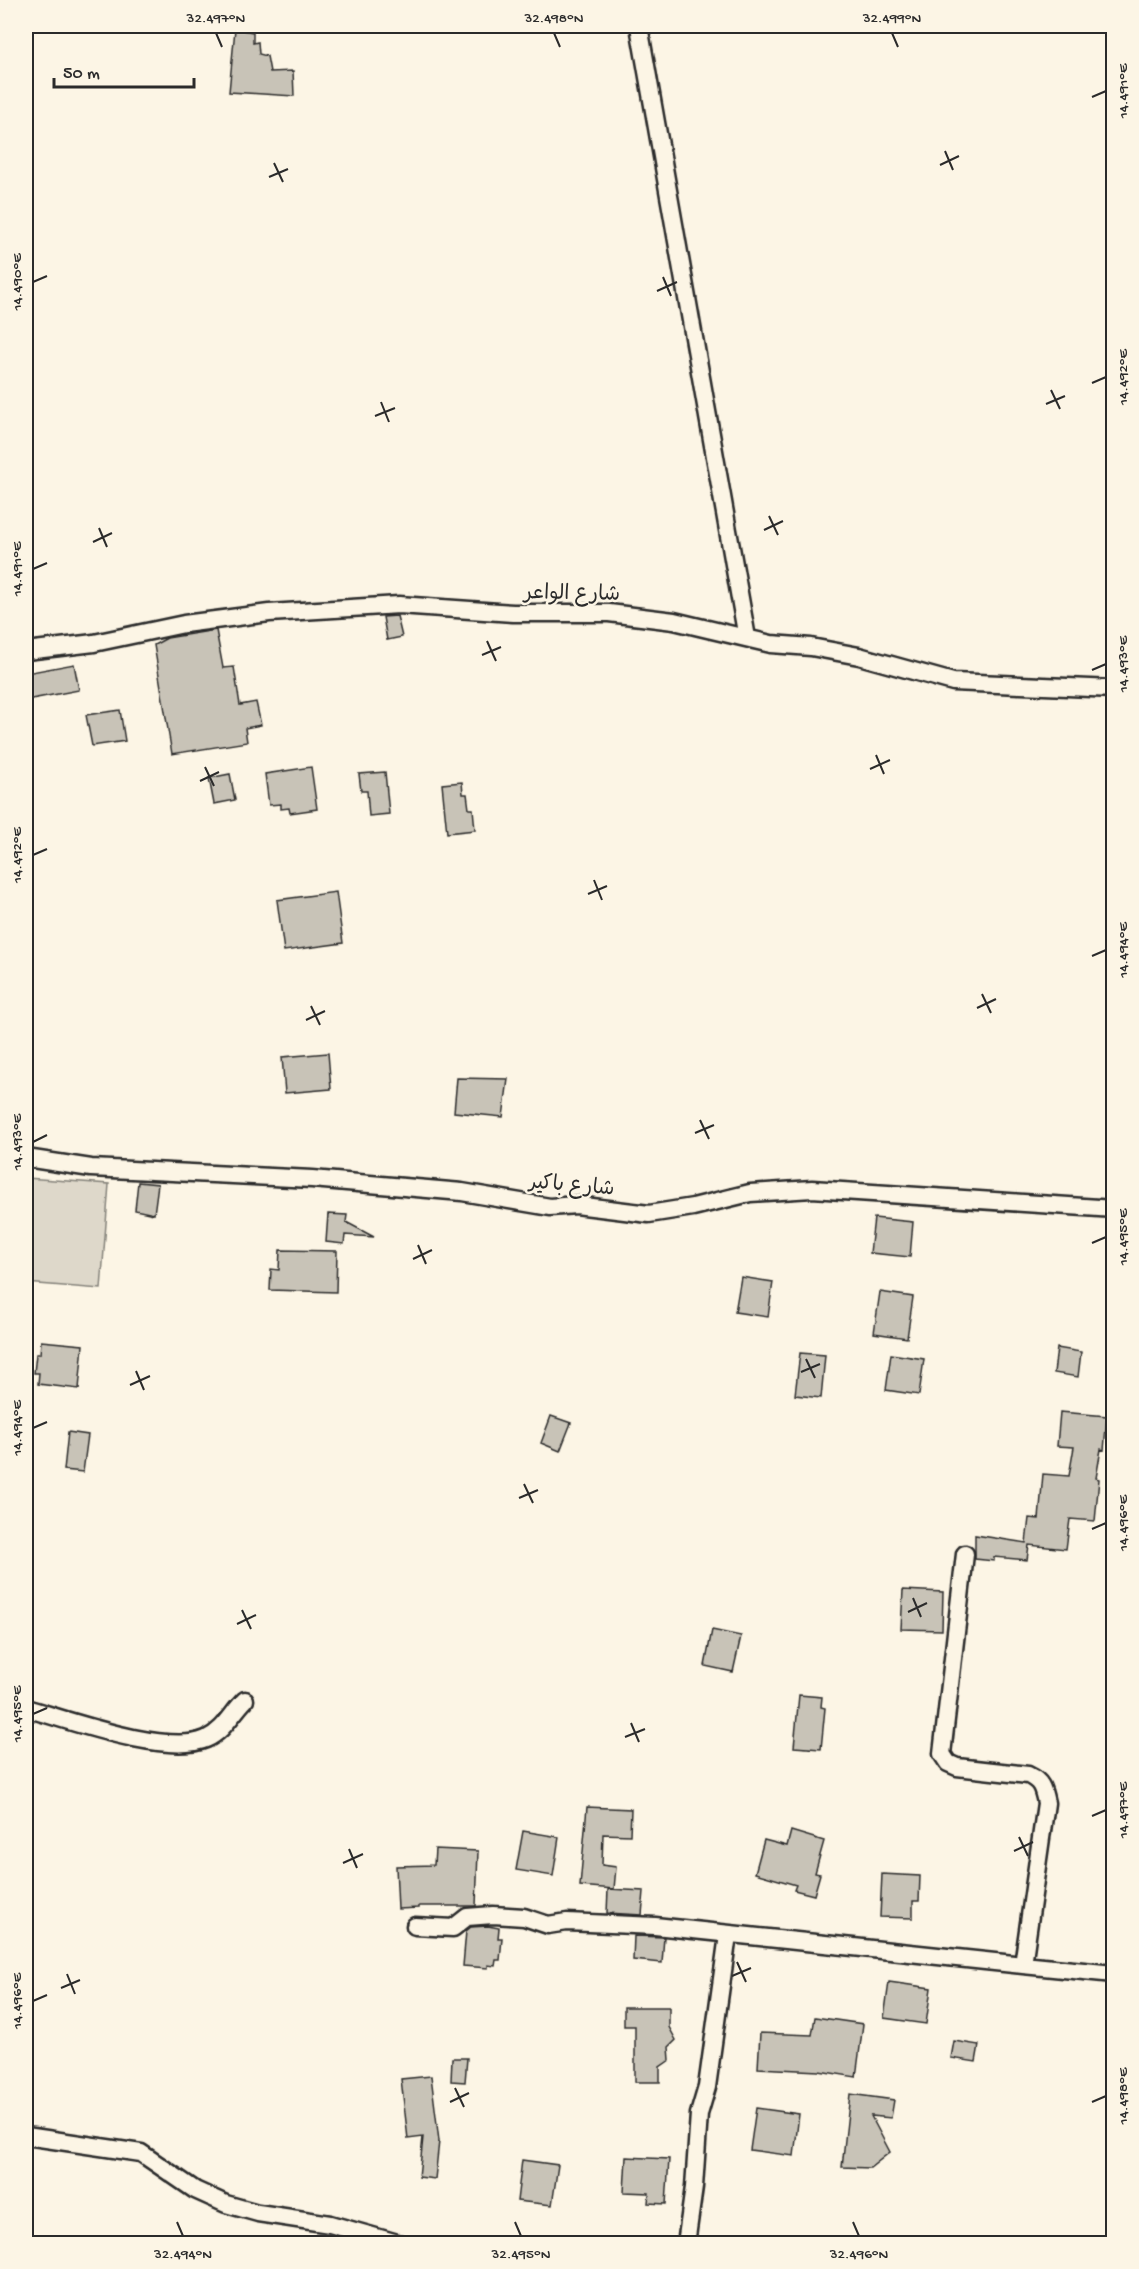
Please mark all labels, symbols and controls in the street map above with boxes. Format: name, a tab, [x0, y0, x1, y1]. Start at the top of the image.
text: 32.497°N	[186, 10, 246, 28]
text: 32.498°N	[523, 10, 584, 28]
text: 32.499°N	[862, 10, 921, 28]
scale bar	[54, 51, 194, 89]
text: 14.491°E	[1115, 63, 1133, 119]
text: 50 m	[63, 64, 100, 85]
text: 14.490°E	[9, 253, 27, 312]
text: 14.492°E	[1115, 348, 1133, 406]
text: 14.491°E	[9, 541, 27, 597]
street label: شارع الواعر	[522, 582, 620, 609]
text: 14.493°E	[1115, 635, 1133, 693]
text: 14.492°E	[9, 826, 27, 884]
text: 14.494°E	[1115, 922, 1133, 979]
text: 14.493°E	[9, 1113, 27, 1171]
street label: شارع باكير	[526, 1171, 615, 1204]
text: 14.495°E	[1115, 1208, 1133, 1266]
text: 14.494°E	[9, 1400, 27, 1457]
text: 14.496°E	[1115, 1494, 1133, 1552]
text: 14.495°E	[9, 1685, 27, 1743]
text: 14.497°E	[1115, 1781, 1133, 1839]
text: 14.496°E	[9, 1972, 27, 2030]
text: 14.498°E	[1115, 2067, 1133, 2125]
text: 32.494°N	[153, 2246, 212, 2264]
text: 32.495°N	[491, 2246, 551, 2264]
text: 32.496°N	[829, 2246, 889, 2264]

